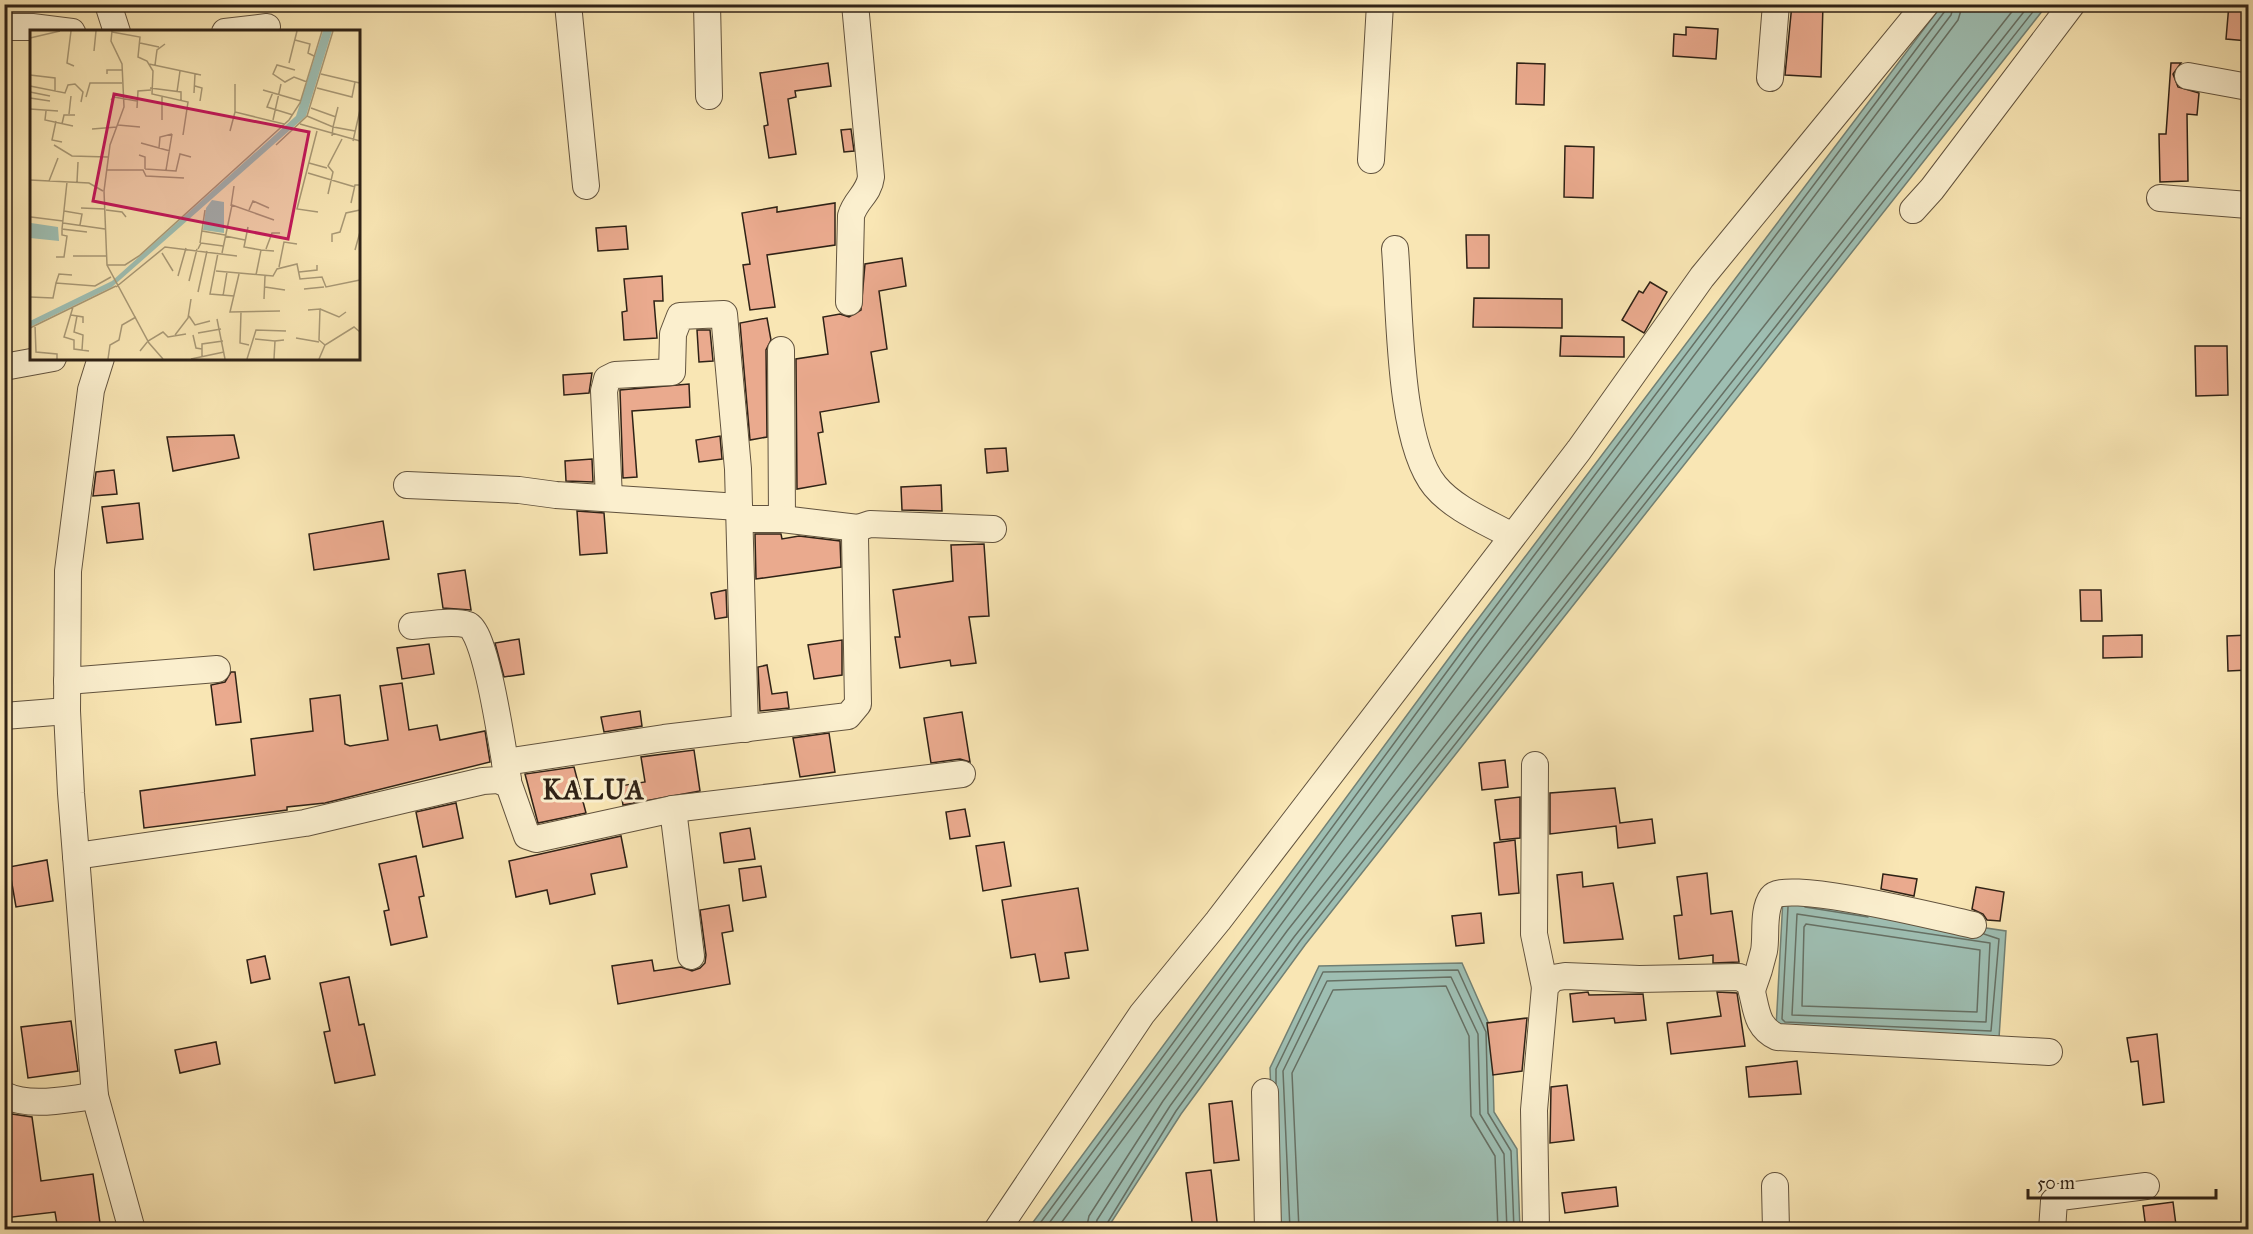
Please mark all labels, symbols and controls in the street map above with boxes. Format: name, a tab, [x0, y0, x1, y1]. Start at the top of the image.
inset map	[30, 30, 360, 360]
district label: KALUA	[543, 773, 645, 806]
scale bar	[2028, 1162, 2216, 1200]
text: 50 m	[2037, 1172, 2075, 1194]

